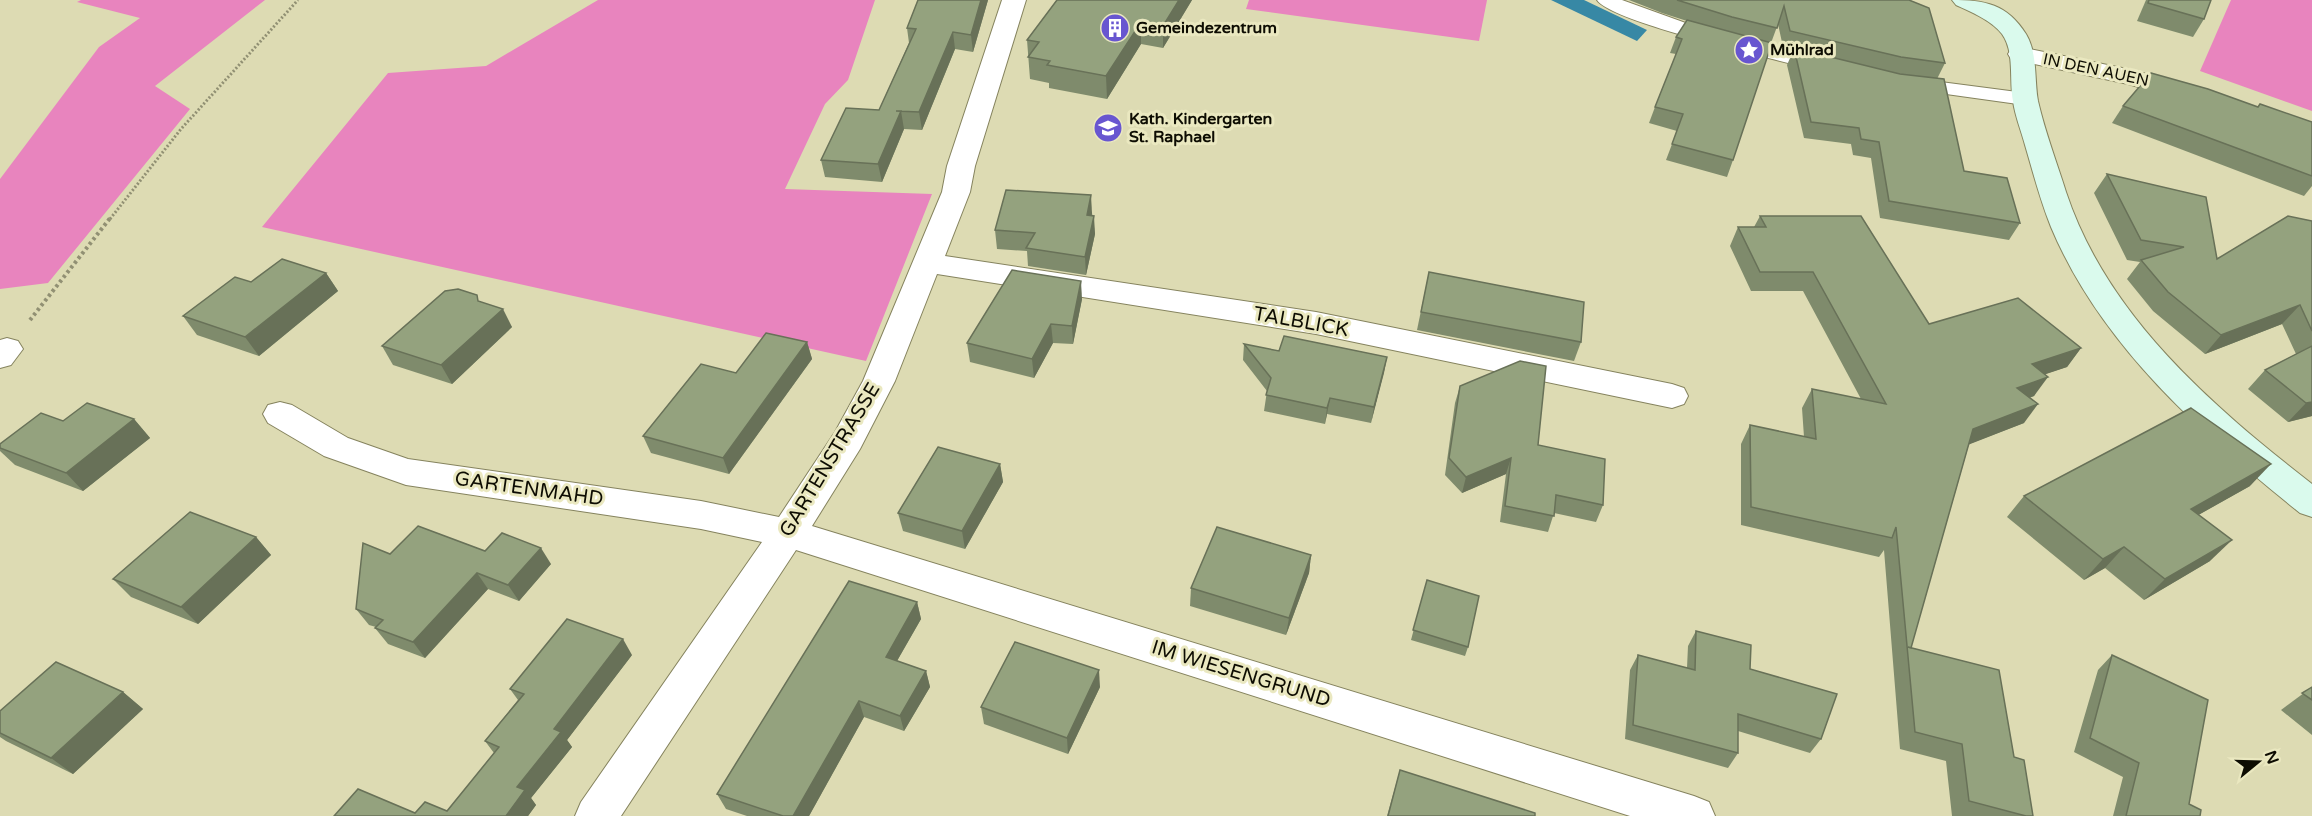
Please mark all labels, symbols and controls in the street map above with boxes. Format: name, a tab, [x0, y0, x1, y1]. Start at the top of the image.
building icon: Gemeindezentrum	[1099, 12, 1131, 44]
place label: Gemeindezentrum	[1136, 18, 1277, 38]
place icon: Mühlrad	[1733, 34, 1765, 66]
place label: Mühlrad	[1770, 40, 1834, 60]
street label: IN DEN AUEN	[2041, 49, 2151, 91]
place label: Kath. Kindergarten St. Raphael	[1129, 109, 1272, 147]
school or university icon: Kath. Kindergarten St. Raphael	[1092, 112, 1124, 144]
street label: TALBLICK	[1252, 302, 1350, 342]
street label: GARTENSTRASSE	[774, 379, 886, 541]
street label: GARTENMAHD	[453, 467, 605, 511]
street label: IM WIESENGRUND	[1149, 635, 1333, 713]
north arrow	[2228, 732, 2288, 792]
text: N	[2260, 748, 2283, 767]

